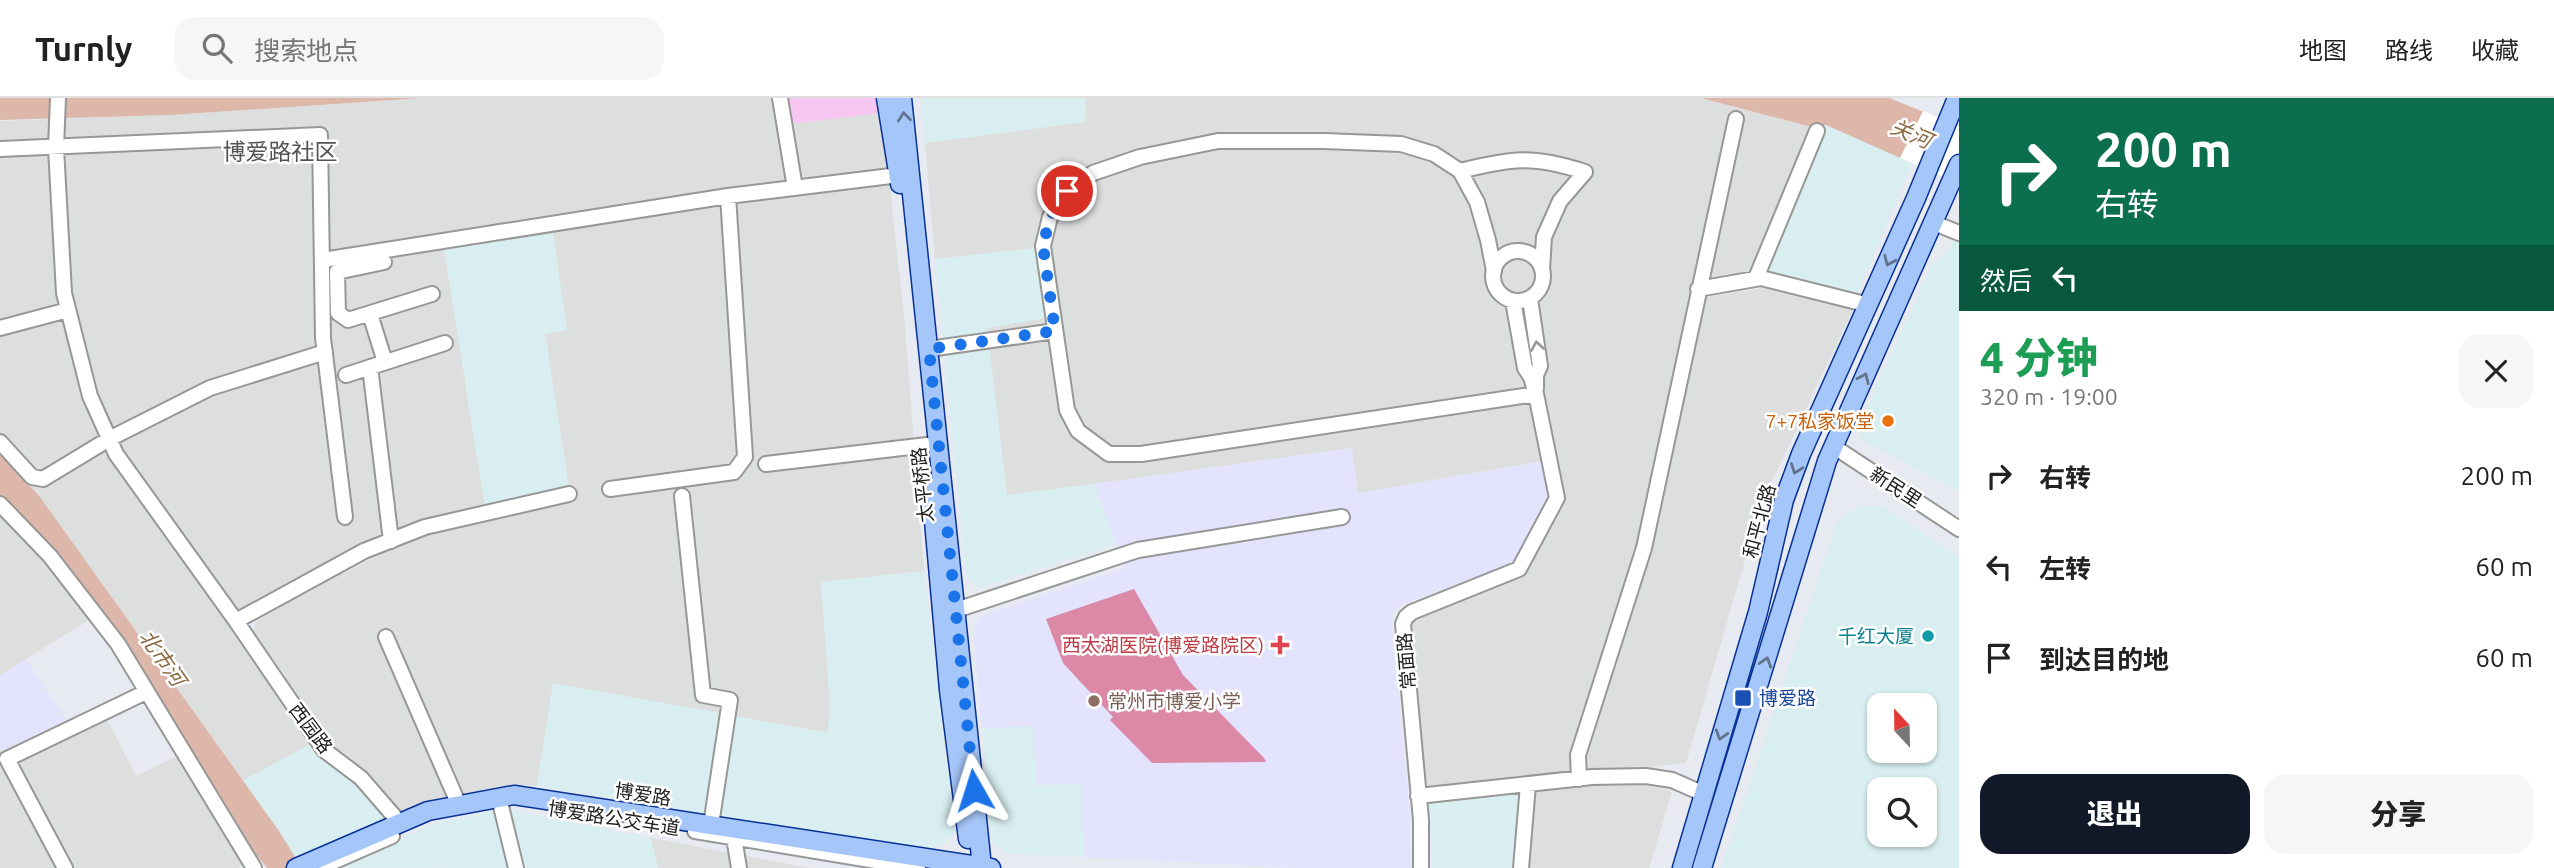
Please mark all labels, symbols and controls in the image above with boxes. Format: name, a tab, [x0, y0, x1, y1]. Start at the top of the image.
search box	[174, 17, 664, 80]
icon: search	[198, 29, 236, 67]
text: Turnly	[35, 30, 132, 67]
text: 搜索地点	[254, 36, 358, 65]
text: 地图	[2299, 37, 2347, 64]
text: 路线	[2385, 37, 2433, 64]
text: 收藏	[2471, 37, 2519, 64]
one-way arrow	[897, 111, 912, 123]
water label: 关河	[1887, 114, 1939, 154]
text: 200 m	[2095, 121, 2232, 176]
icon: right	[1980, 126, 2071, 217]
district label: 博爱路社区	[223, 139, 338, 164]
pin	[1037, 161, 1097, 221]
icon: arrive	[1048, 172, 1086, 210]
text: 右转	[2095, 186, 2159, 222]
one-way arrow	[1883, 254, 1897, 266]
icon: left	[2046, 259, 2084, 297]
text: 然后	[1980, 266, 2032, 295]
text: 4 分钟	[1980, 334, 2098, 381]
button: close	[2459, 334, 2533, 408]
one-way arrow	[1530, 341, 1545, 352]
one-way arrow	[1856, 373, 1870, 386]
text: 320 m · 19:00	[1980, 384, 2118, 409]
place label: 7+7私家饭堂	[1766, 410, 1874, 432]
marker: 7+7私家饭堂	[1880, 413, 1896, 429]
street label: 太平桥路	[907, 446, 937, 524]
icon: right	[1980, 457, 2018, 495]
text: 200 m	[2461, 461, 2533, 490]
one-way arrow	[1790, 462, 1804, 474]
street label: 新民里	[1866, 462, 1926, 512]
text: 右转	[2039, 463, 2091, 492]
street label: 和平北路	[1739, 481, 1779, 561]
icon: left	[1980, 548, 2018, 586]
text: 60 m	[2475, 552, 2533, 581]
text: 左转	[2039, 554, 2091, 583]
water label: 北市河	[135, 625, 193, 693]
place label: 千红大厦	[1838, 625, 1914, 647]
marker: 千红大厦	[1920, 628, 1936, 644]
street label: 常面路	[1393, 632, 1419, 690]
place label: 西太湖医院(博爱路院区)	[1062, 634, 1264, 656]
marker: 西太湖医院(博爱路院区)	[1270, 635, 1290, 655]
icon: arrive	[1980, 639, 2018, 677]
text: 60 m	[2475, 643, 2533, 672]
text: 到达目的地	[2039, 645, 2169, 674]
one-way arrow	[1757, 657, 1772, 669]
place label: 博爱路	[1759, 687, 1816, 709]
marker: 博爱路	[1733, 688, 1753, 708]
place label: 常州市博爱小学	[1108, 690, 1241, 712]
marker: 常州市博爱小学	[1086, 693, 1102, 709]
north arrow	[1867, 693, 1937, 763]
map controls	[1867, 693, 1937, 847]
street label: 西园路	[285, 699, 337, 757]
one-way arrow	[1715, 728, 1730, 740]
position arrow	[937, 753, 1011, 827]
button: 退出	[1980, 774, 2250, 854]
button: 分享	[2264, 774, 2533, 854]
button: search	[1867, 777, 1937, 847]
street label: 博爱路	[613, 779, 673, 809]
street label: 博爱路公交车道	[547, 797, 681, 839]

